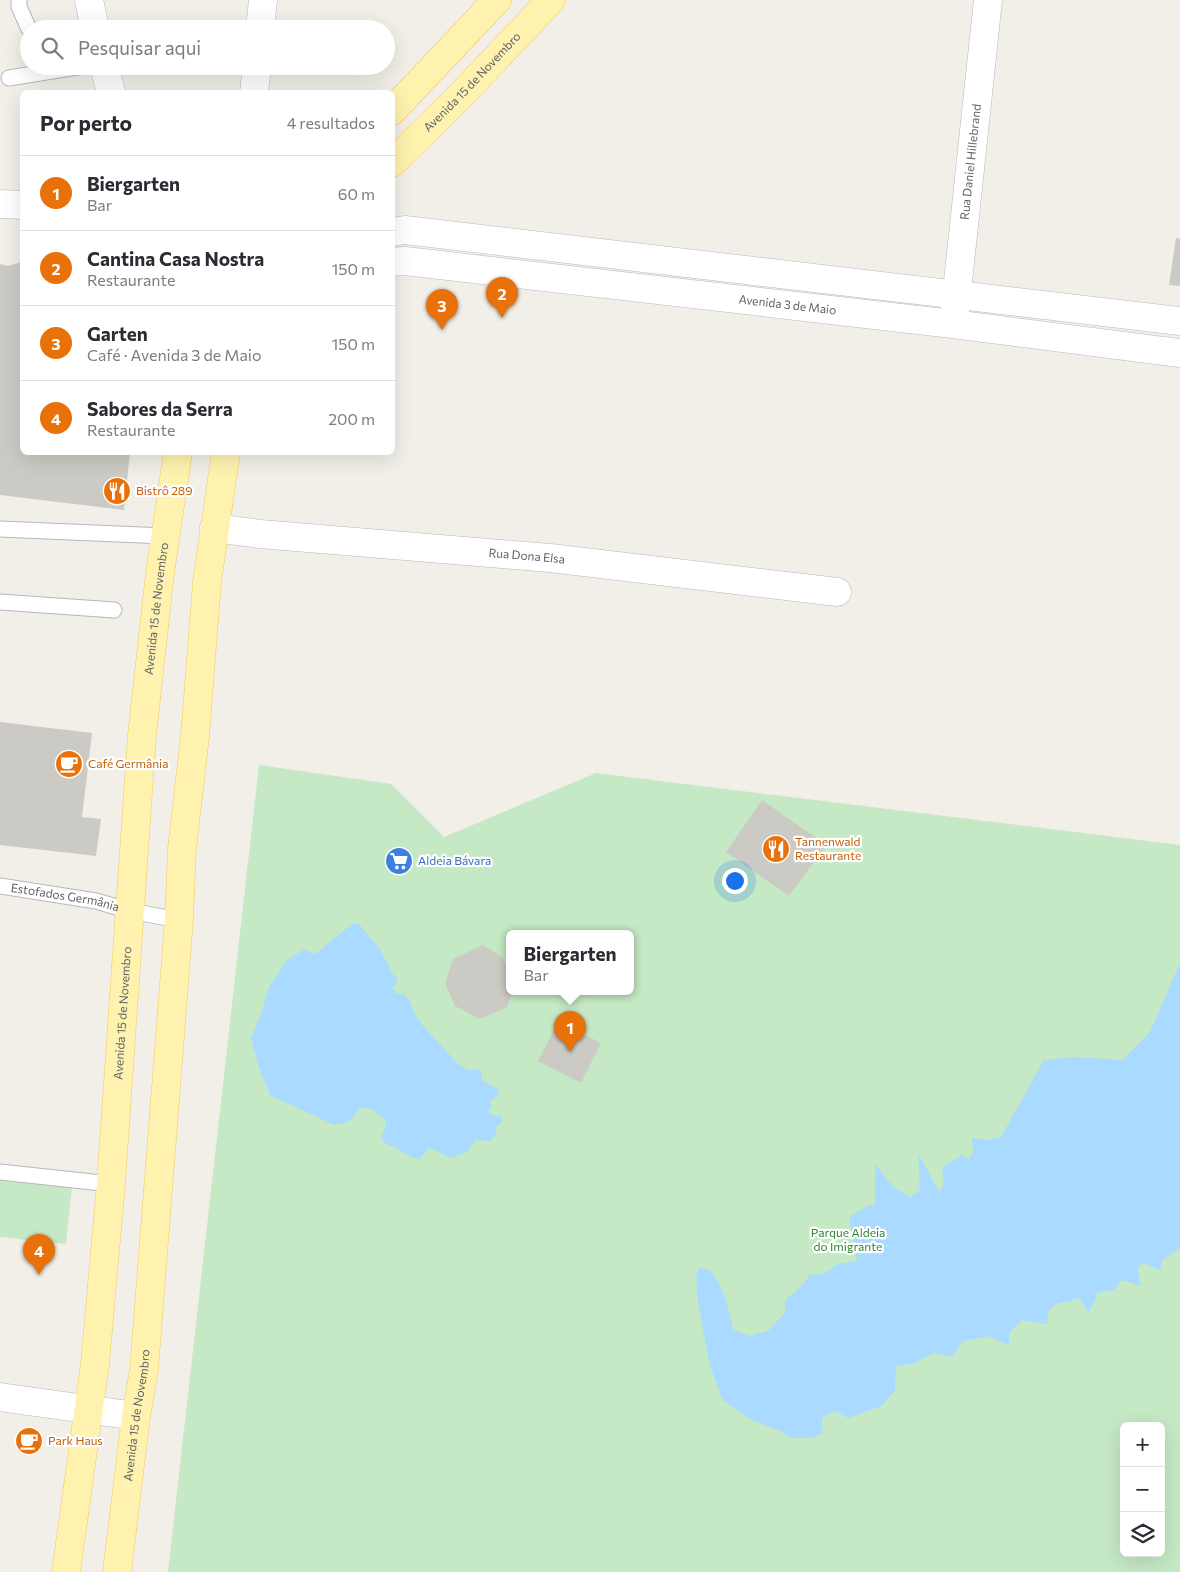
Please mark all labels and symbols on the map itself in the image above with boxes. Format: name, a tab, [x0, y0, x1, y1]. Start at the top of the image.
street label: Avenida 15 de Novembro	[420, 29, 523, 134]
street label: Rua Daniel Hillebrand	[957, 103, 983, 220]
pin: 2	[486, 277, 518, 318]
pin: 3	[426, 289, 458, 330]
street label: Avenida 3 de Maio	[738, 291, 837, 317]
restaurant icon: Bistrô 289	[102, 476, 132, 506]
place label: Bistrô 289	[136, 483, 192, 497]
street label: Avenida 15 de Novembro	[141, 541, 170, 675]
street label: Rua Dona Elsa	[488, 545, 566, 566]
cafe icon: Café Germânia	[54, 749, 84, 779]
place label: Café Germânia	[88, 756, 168, 770]
restaurant icon: Tannenwald Restaurante	[761, 834, 791, 864]
place label: Tannenwald Restaurante	[795, 834, 861, 862]
supermarket icon: Aldeia Bávara	[384, 846, 414, 876]
place label: Aldeia Bávara	[418, 853, 491, 867]
your location	[722, 868, 748, 894]
street label: Estofados Germânia	[10, 880, 121, 913]
street label: Avenida 15 de Novembro	[110, 946, 133, 1080]
pin: 1	[554, 1011, 586, 1052]
park label: Parque Aldeia do Imigrante	[811, 1225, 885, 1253]
pin: 4	[23, 1234, 55, 1275]
street label: Avenida 15 de Novembro	[120, 1349, 152, 1482]
cafe icon: Park Haus	[14, 1426, 44, 1456]
place label: Park Haus	[48, 1433, 103, 1447]

